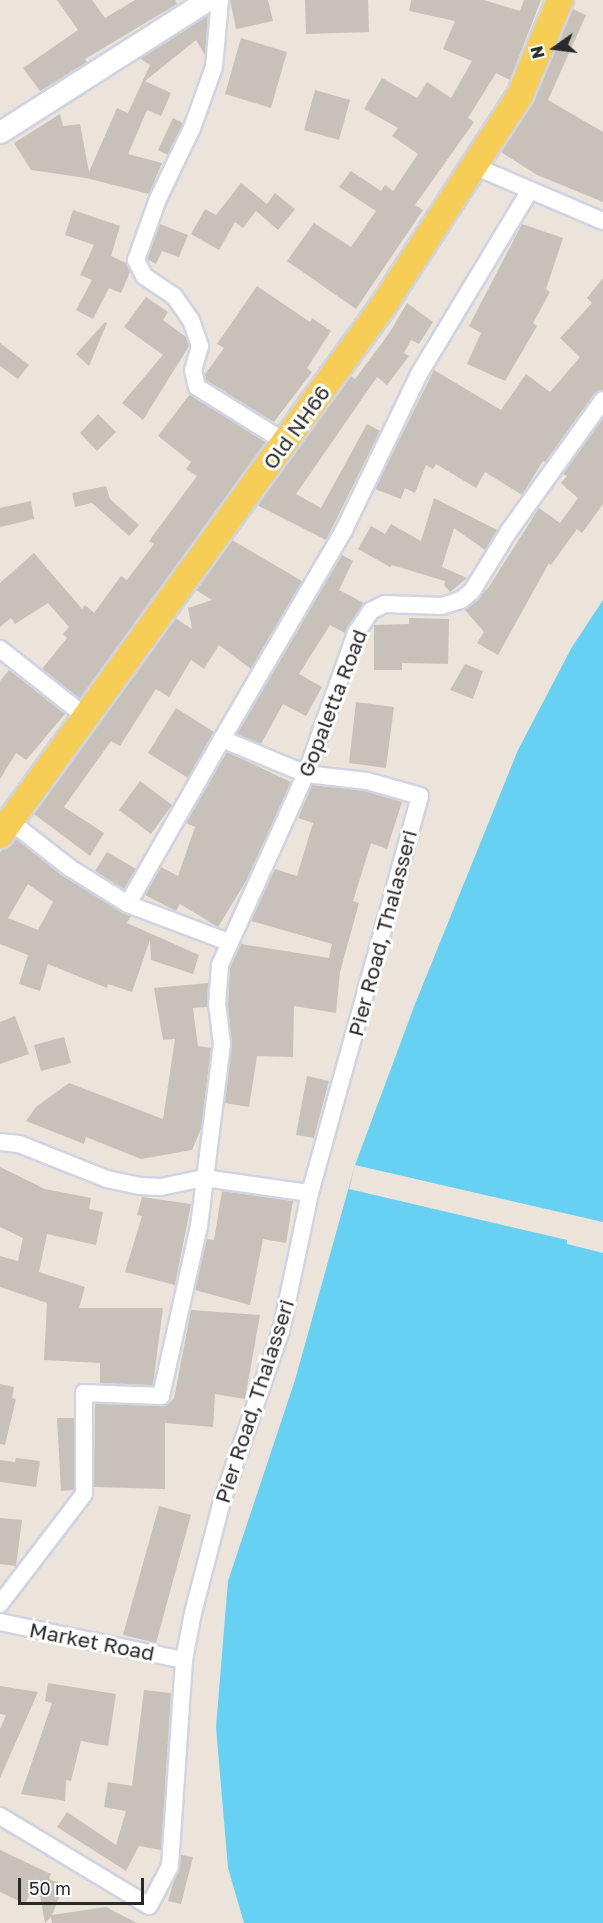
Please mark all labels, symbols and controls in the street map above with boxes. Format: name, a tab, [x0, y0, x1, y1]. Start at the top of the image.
north arrow	[525, 18, 585, 78]
text: N	[526, 44, 549, 61]
street label: Old NH66	[257, 380, 335, 474]
street label: Gopaletta Road	[292, 626, 372, 780]
street label: Pier Road, Thalasseri	[342, 827, 422, 1039]
street label: Pier Road, Thalasseri	[209, 1296, 299, 1506]
street label: Market Road	[27, 1617, 157, 1665]
scale bar	[21, 1866, 147, 1904]
text: 50 m	[29, 1877, 71, 1899]

